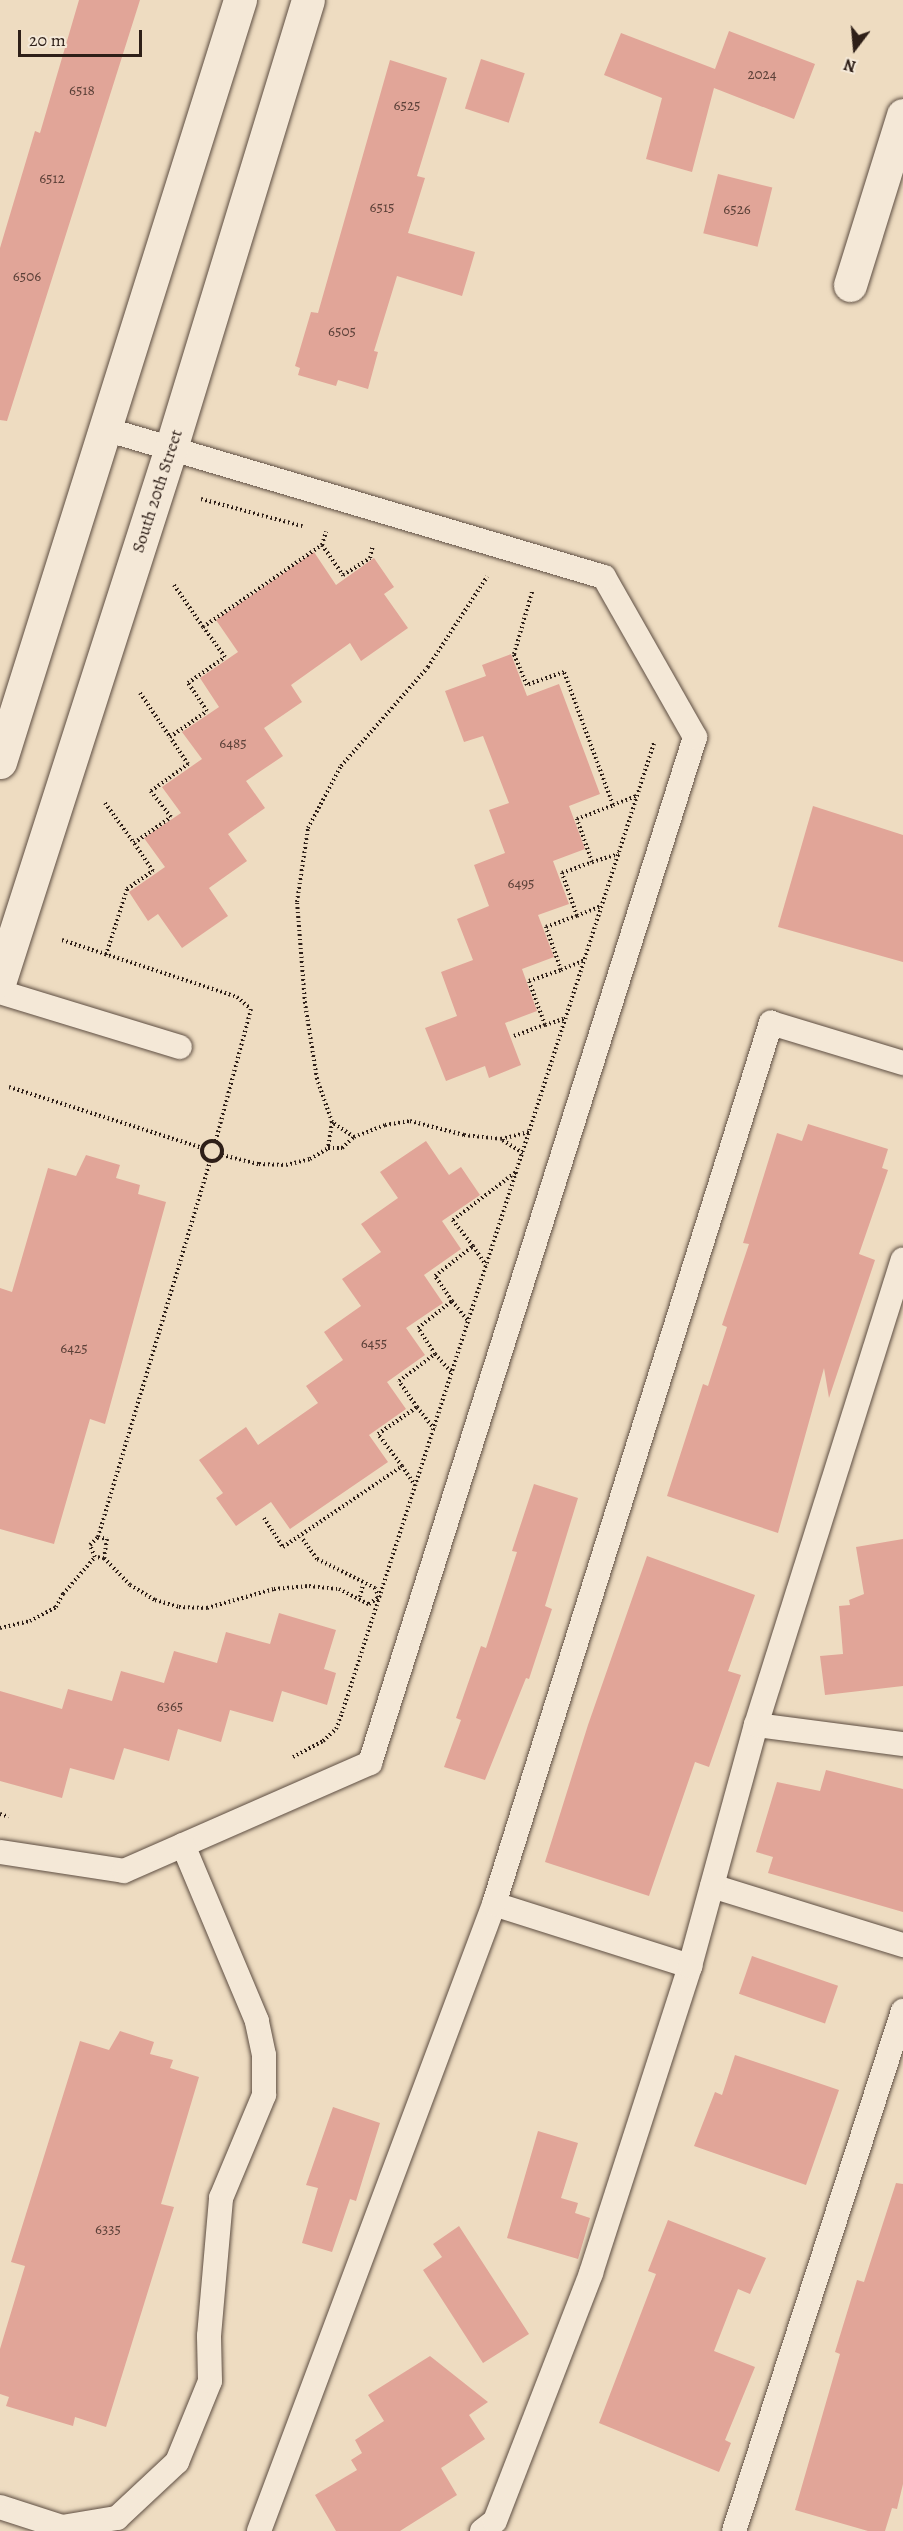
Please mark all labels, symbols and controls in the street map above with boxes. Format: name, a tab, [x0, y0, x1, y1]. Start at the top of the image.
scale bar	[21, 18, 146, 56]
north arrow	[825, 18, 885, 78]
text: 20 m	[29, 28, 66, 52]
text: N	[841, 53, 859, 77]
house number: 2024	[747, 66, 777, 84]
house number: 6518	[69, 82, 95, 100]
house number: 6525	[394, 97, 420, 115]
house number: 6512	[39, 170, 65, 188]
house number: 6515	[370, 199, 394, 217]
house number: 6526	[723, 201, 751, 219]
house number: 6506	[13, 268, 41, 286]
house number: 6505	[328, 323, 356, 341]
street label: South 20th Street	[127, 427, 187, 555]
house number: 6485	[219, 735, 247, 753]
house number: 6495	[508, 875, 534, 893]
house number: 6455	[361, 1335, 387, 1353]
house number: 6425	[60, 1340, 88, 1358]
house number: 6365	[157, 1698, 183, 1716]
house number: 6335	[95, 2221, 121, 2239]

